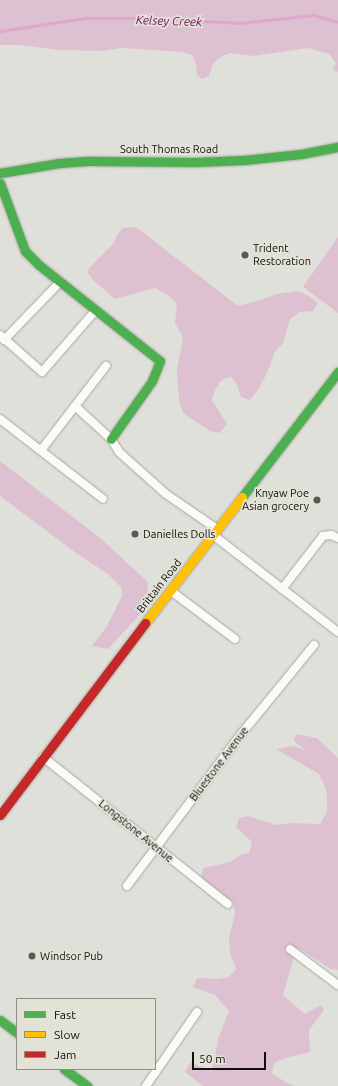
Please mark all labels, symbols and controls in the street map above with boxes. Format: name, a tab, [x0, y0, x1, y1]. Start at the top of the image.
water label: Kelsey Creek	[136, 13, 202, 29]
street label: South Thomas Road	[120, 142, 218, 156]
place label: Trident Restoration	[253, 242, 311, 268]
marker: Trident Restoration	[240, 250, 250, 260]
place label: Knyaw Poe Asian grocery	[242, 487, 309, 513]
marker: Knyaw Poe Asian grocery	[312, 495, 322, 505]
place label: Danielles Dolls	[143, 527, 215, 541]
marker: Danielles Dolls	[130, 529, 140, 539]
street label: Brittain Road	[134, 556, 184, 616]
street label: Bluestone Avenue	[187, 724, 251, 804]
street label: Longstone Avenue	[96, 797, 176, 865]
place label: Windsor Pub	[40, 949, 103, 963]
marker: Windsor Pub	[27, 951, 37, 961]
legend	[16, 998, 156, 1070]
text: Fast	[54, 1008, 76, 1021]
text: Slow	[54, 1028, 80, 1041]
scale bar	[194, 1044, 268, 1070]
text: Jam	[54, 1048, 76, 1061]
text: 50 m	[199, 1052, 226, 1065]

